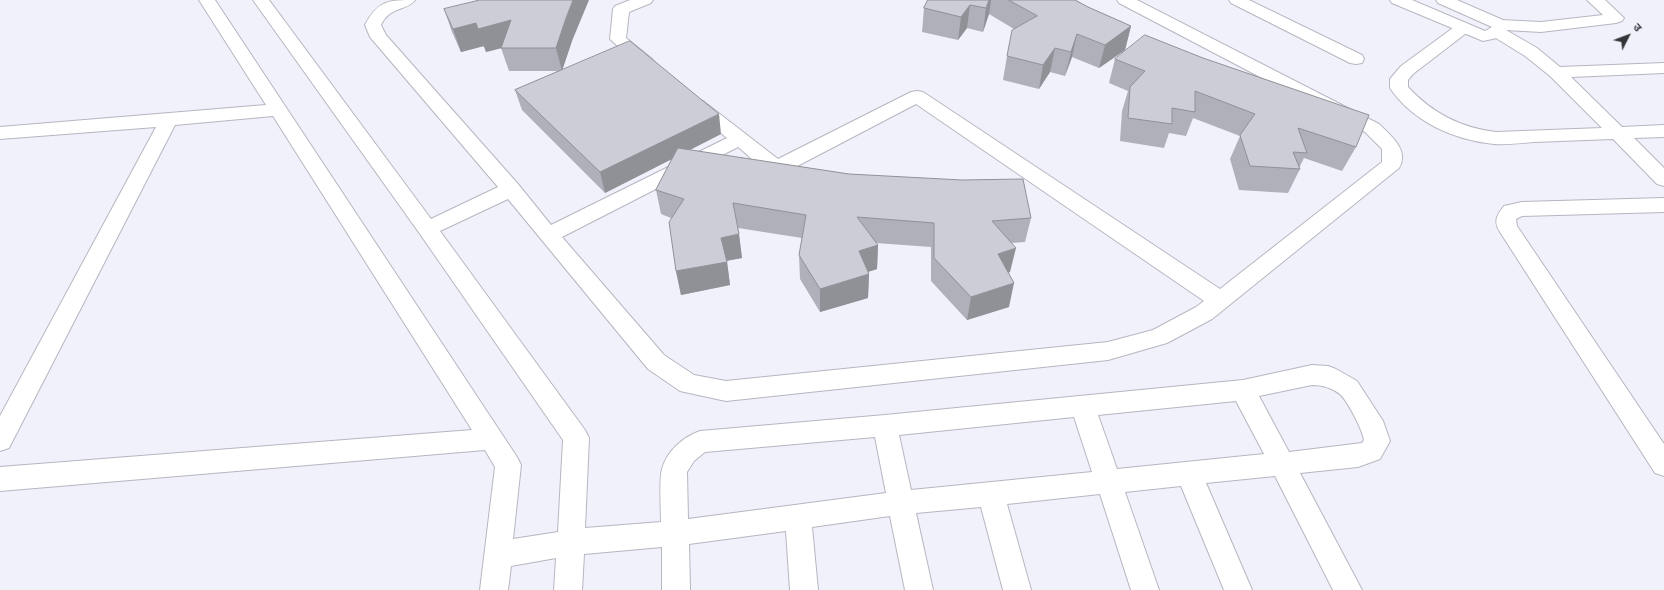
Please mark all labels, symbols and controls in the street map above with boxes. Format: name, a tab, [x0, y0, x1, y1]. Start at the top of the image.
north arrow	[1608, 16, 1648, 56]
text: उ	[1630, 21, 1644, 34]

